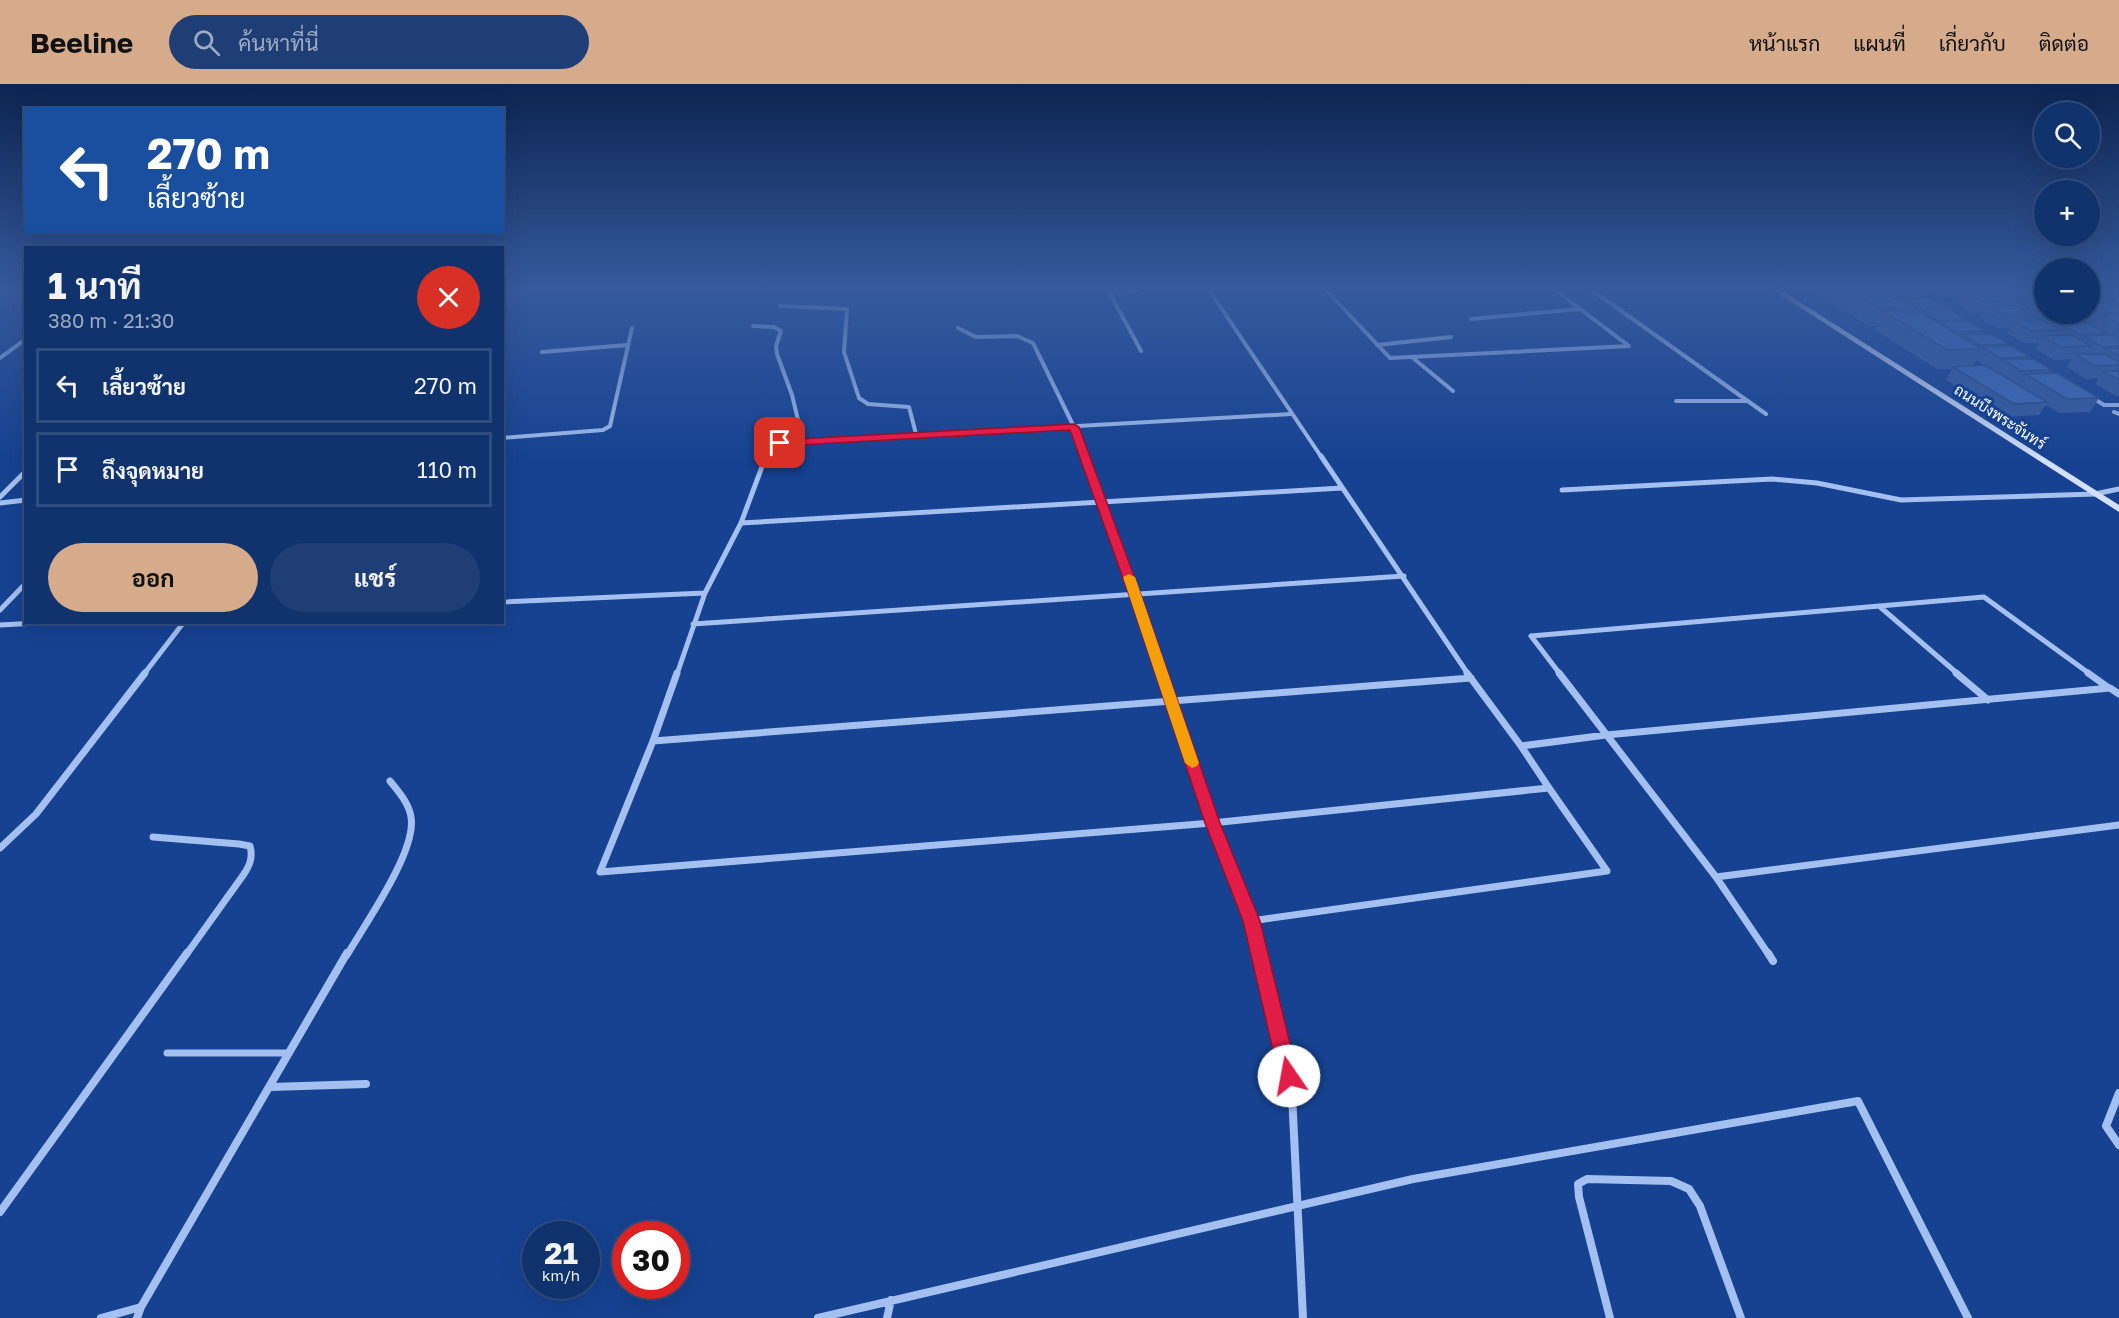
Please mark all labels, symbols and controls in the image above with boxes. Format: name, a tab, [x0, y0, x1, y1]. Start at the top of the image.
search box	[169, 15, 589, 69]
text: Beeline	[30, 26, 133, 59]
icon: search	[190, 26, 223, 59]
text: ค้นหาที่นี่	[238, 29, 319, 56]
text: หน้าแรก	[1749, 30, 1820, 56]
text: แผนที่	[1853, 30, 1906, 56]
text: เกี่ยวกับ	[1939, 30, 2006, 56]
text: ติดต่อ	[2039, 30, 2089, 56]
map controls	[2034, 102, 2100, 324]
button: search	[2034, 102, 2100, 168]
text: 270 m	[147, 128, 270, 178]
icon: left	[48, 132, 126, 210]
button: +	[2034, 180, 2100, 246]
text: เลี้ยวซ้าย	[147, 182, 245, 214]
button: −	[2034, 258, 2100, 324]
text: 1 นาที	[48, 264, 142, 307]
button: close	[417, 266, 480, 329]
text: 380 m · 21:30	[48, 308, 174, 332]
icon: left	[51, 369, 84, 402]
text: 270 m	[414, 372, 477, 399]
text: เลี้ยวซ้าย	[102, 373, 186, 400]
street label: ถนนบึงพระจันทร์	[1951, 380, 2050, 452]
pin	[754, 417, 805, 468]
icon: arrive	[763, 426, 796, 459]
icon: arrive	[51, 453, 84, 486]
text: 110 m	[417, 456, 477, 483]
text: ถึงจุดหมาย	[102, 457, 204, 484]
button: ออก	[48, 543, 258, 612]
button: แชร์	[270, 543, 480, 612]
position arrow	[1257, 1044, 1321, 1108]
speed limit sign: 30	[612, 1221, 690, 1299]
text: 21	[544, 1235, 578, 1271]
text: km/h	[542, 1266, 580, 1284]

